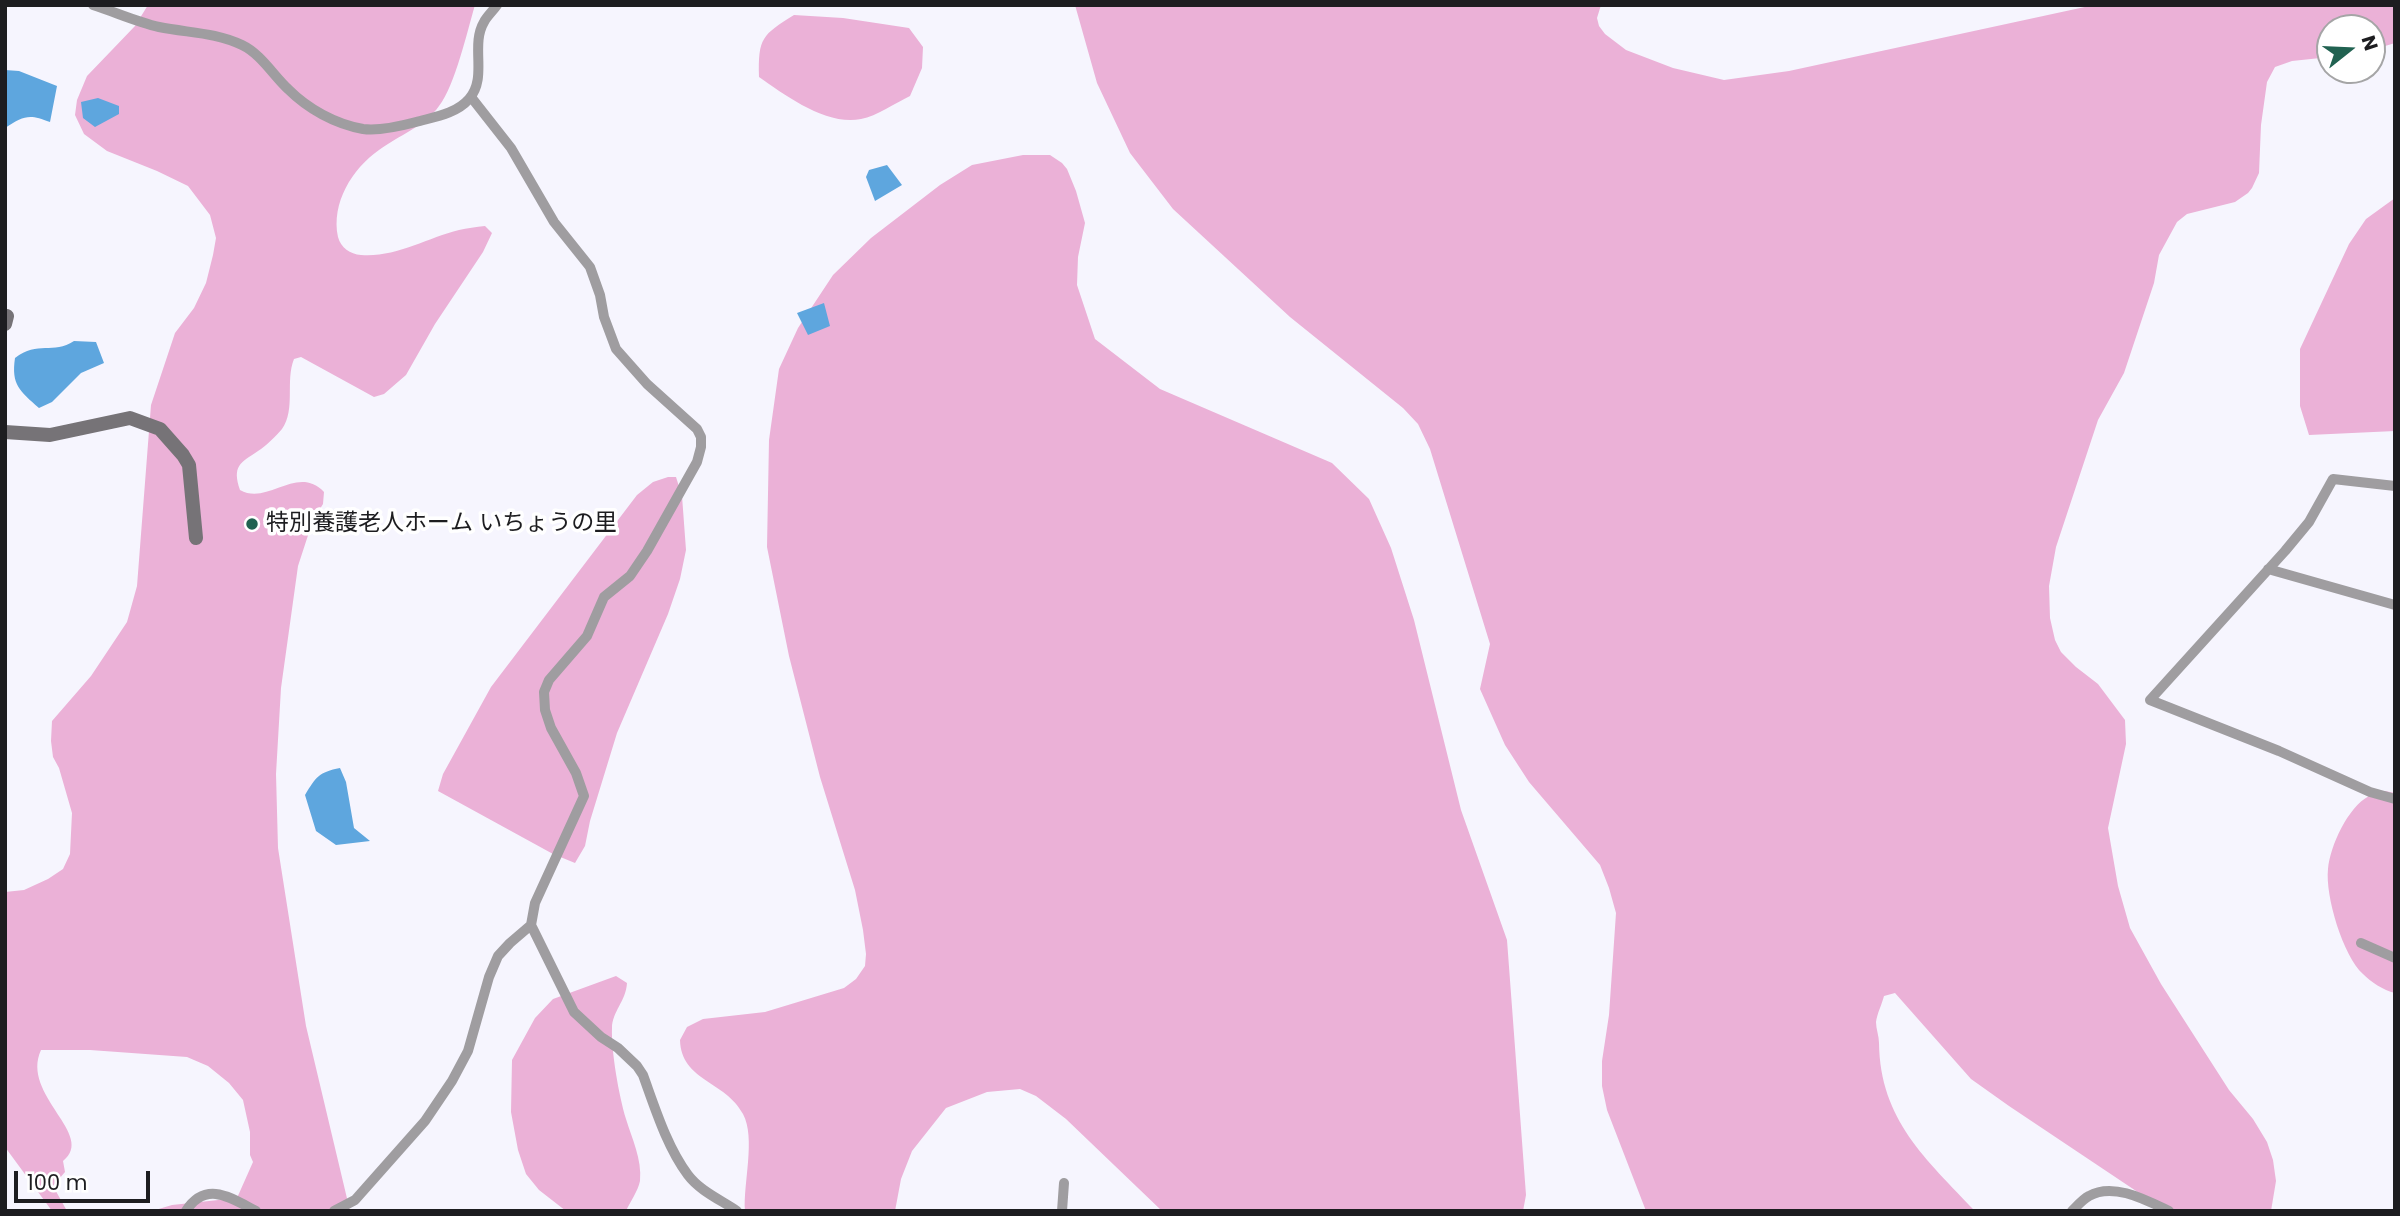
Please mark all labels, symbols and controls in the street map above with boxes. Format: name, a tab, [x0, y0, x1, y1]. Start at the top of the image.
north arrow	[2316, 14, 2386, 84]
text: N	[2354, 32, 2385, 54]
place label: 特別養護老人ホーム いちょうの里	[266, 510, 617, 538]
marker: 特別養護老人ホーム いちょうの里	[244, 516, 260, 532]
scale bar	[18, 1156, 154, 1200]
text: 100 m	[27, 1168, 87, 1197]

